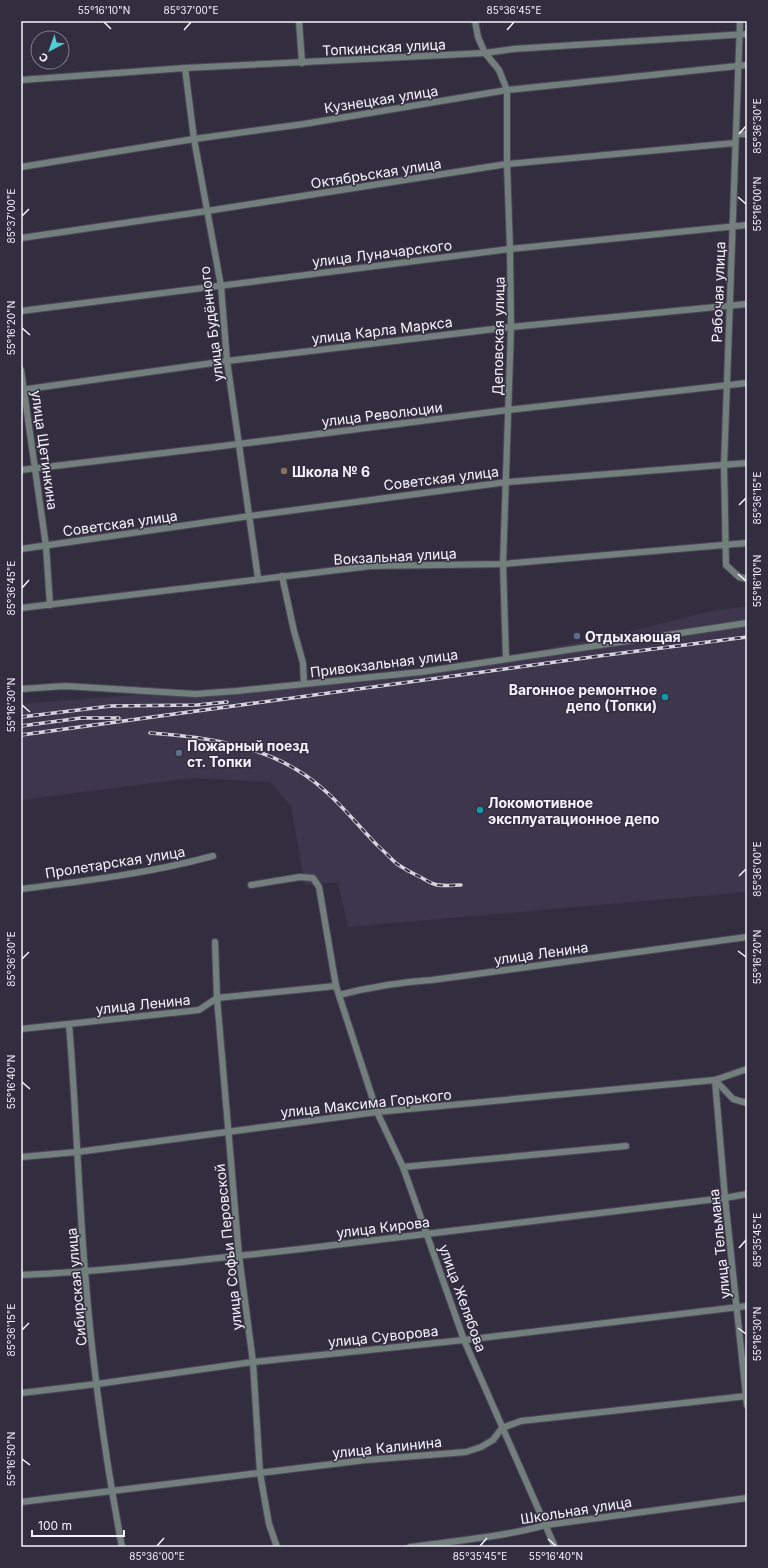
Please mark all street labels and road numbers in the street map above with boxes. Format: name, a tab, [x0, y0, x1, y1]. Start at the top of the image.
street label: Топкинская улица	[322, 35, 446, 59]
street label: Кузнецкая улица	[323, 82, 439, 116]
street label: Октябрьская улица	[309, 154, 443, 192]
street label: улица Луначарского	[311, 236, 453, 270]
street label: Рабочая улица	[708, 241, 728, 343]
street label: улица Будённого	[195, 265, 227, 383]
street label: Деповская улица	[488, 276, 508, 396]
street label: улица Карла Маркса	[311, 313, 453, 347]
street label: улица Щетинкина	[28, 389, 62, 511]
street label: улица Революции	[321, 398, 443, 430]
street label: Советская улица	[382, 462, 500, 494]
street label: Советская улица	[61, 507, 179, 539]
street label: Вокзальная улица	[333, 544, 457, 568]
street label: Привокзальная улица	[309, 645, 459, 681]
street label: Пролетарская улица	[44, 843, 186, 881]
street label: улица Ленина	[493, 938, 589, 968]
street label: улица Ленина	[95, 991, 191, 1017]
street label: улица Максима Горького	[280, 1086, 452, 1120]
street label: улица Софьи Перовской	[211, 1163, 245, 1331]
street label: улица Тельмана	[705, 1188, 733, 1300]
street label: улица Кирова	[335, 1213, 431, 1241]
street label: Сибирская улица	[62, 1227, 90, 1347]
street label: улица Желябова	[436, 1242, 490, 1354]
street label: улица Суворова	[327, 1322, 439, 1350]
street label: улица Калинина	[331, 1433, 443, 1461]
street label: Школьная улица	[519, 1493, 633, 1527]

